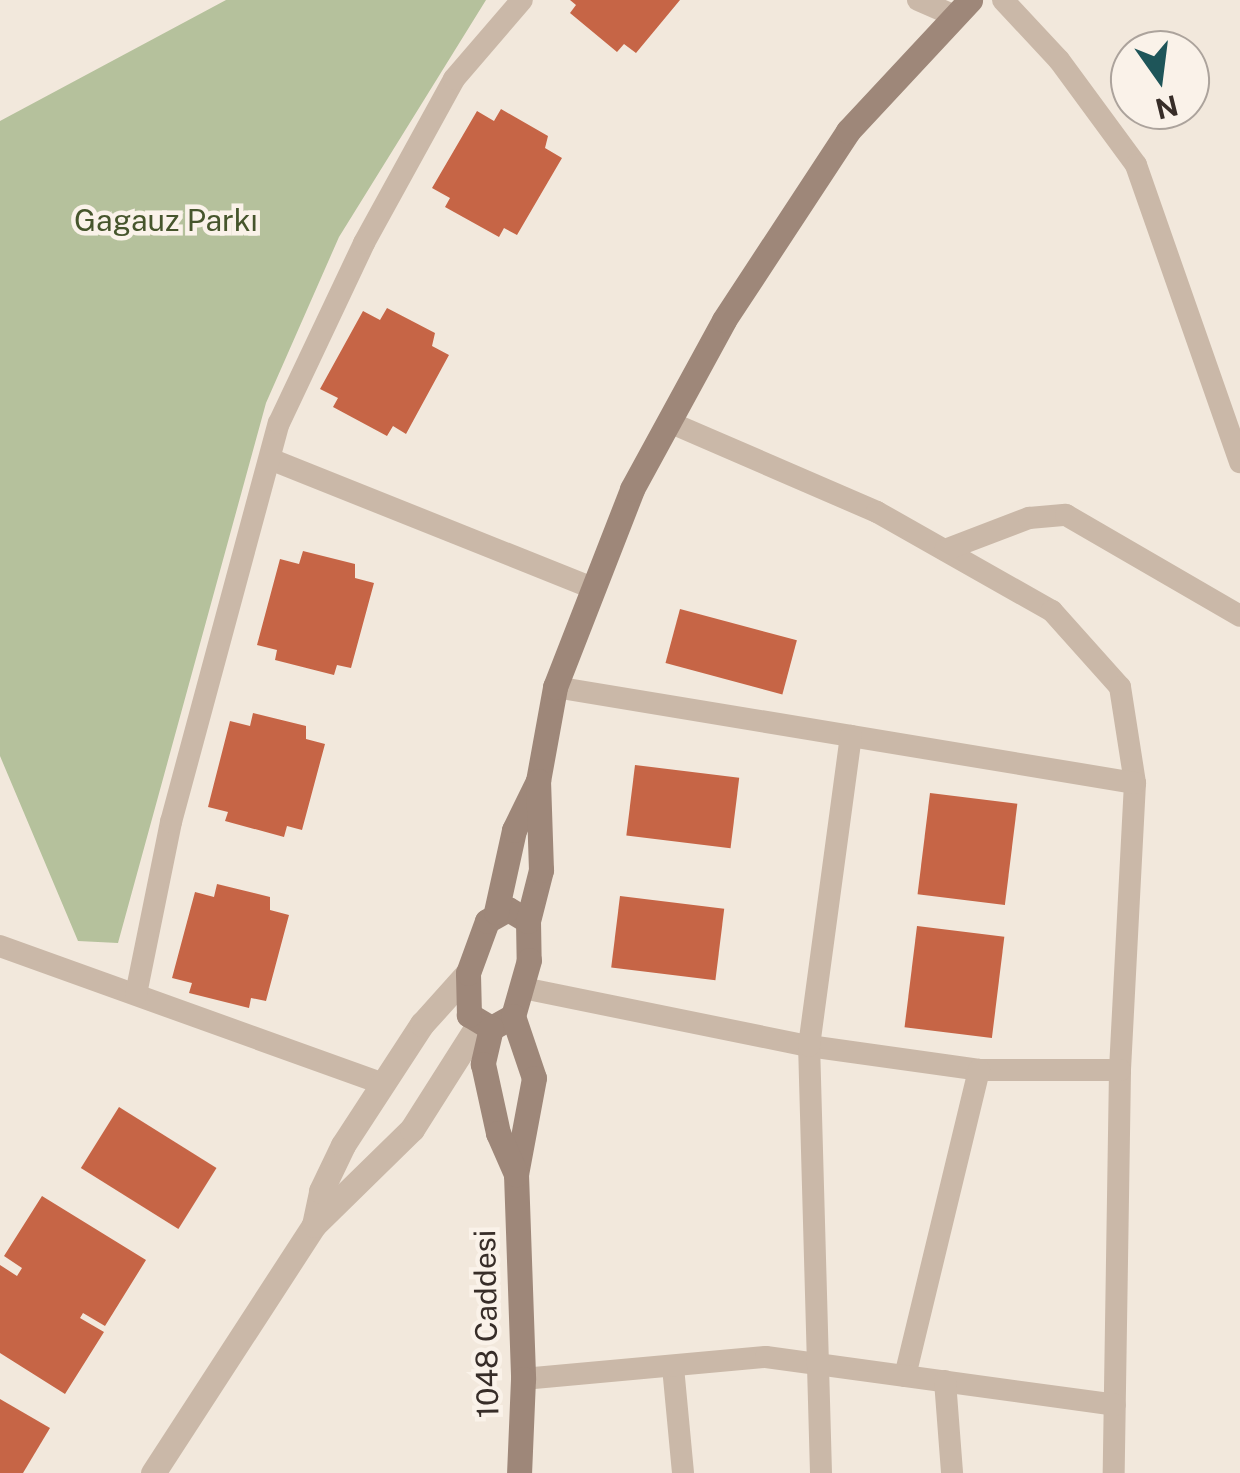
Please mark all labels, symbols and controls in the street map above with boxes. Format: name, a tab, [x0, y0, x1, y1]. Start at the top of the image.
north arrow	[1110, 30, 1210, 130]
text: N	[1152, 89, 1182, 126]
park label: Gagauz Parkı	[74, 202, 258, 238]
street label: 1048 Caddesi	[466, 1229, 506, 1419]

